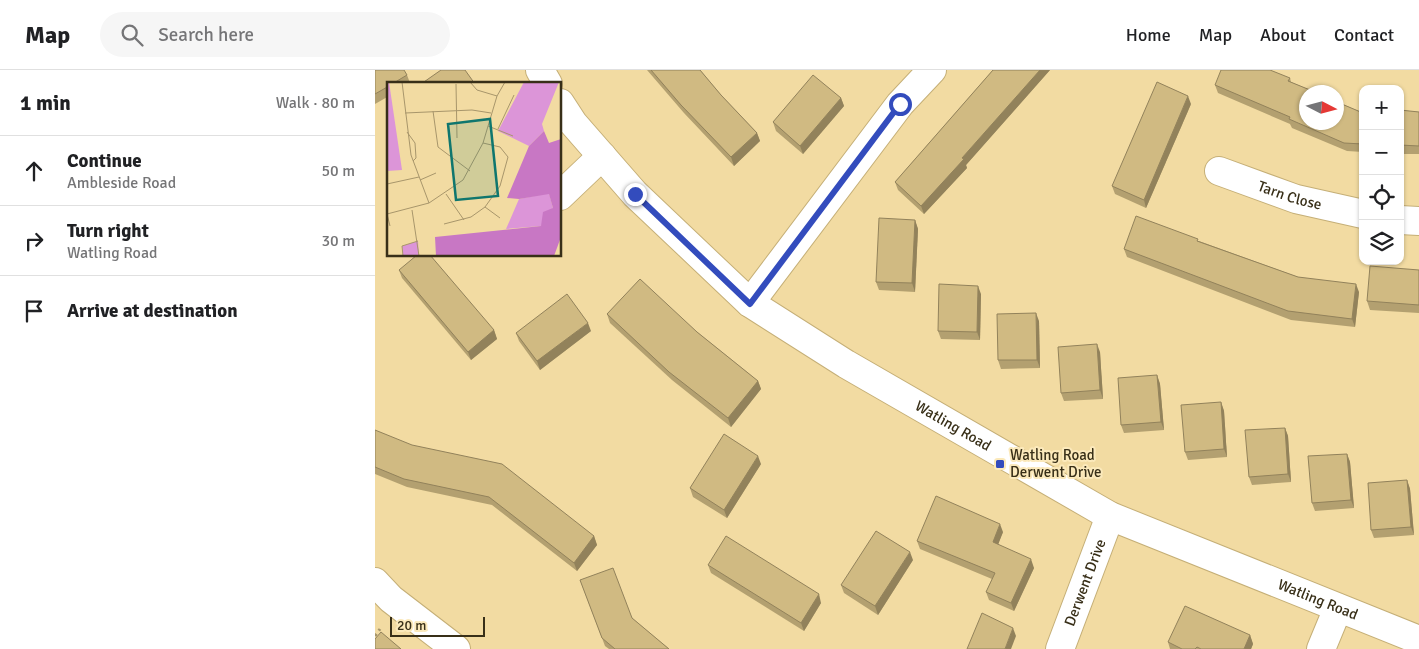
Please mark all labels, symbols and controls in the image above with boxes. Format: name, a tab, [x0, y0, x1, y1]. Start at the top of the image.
search box	[100, 12, 450, 57]
text: Map	[25, 20, 70, 50]
icon: search	[118, 21, 146, 49]
text: Search here	[158, 23, 254, 47]
text: Home	[1126, 24, 1171, 46]
text: Map	[1199, 24, 1232, 46]
text: About	[1260, 24, 1306, 46]
text: Contact	[1334, 24, 1394, 46]
inset map	[387, 82, 561, 256]
north arrow	[1299, 85, 1344, 130]
map controls	[1359, 85, 1404, 265]
button: +	[1359, 85, 1404, 130]
text: 1 min	[20, 90, 71, 116]
text: Walk · 80 m	[276, 93, 355, 113]
route start	[889, 93, 912, 116]
button: −	[1359, 130, 1404, 175]
text: Continue	[67, 149, 142, 173]
icon: ahead	[20, 157, 48, 185]
text: 50 m	[321, 161, 355, 181]
text: Ambleside Road	[67, 173, 176, 193]
button: locate	[1359, 175, 1404, 220]
street label: Tarn Close	[1255, 177, 1323, 213]
route end	[624, 183, 647, 206]
text: Turn right	[67, 219, 149, 243]
button: layers	[1359, 220, 1404, 265]
icon: right	[20, 227, 48, 255]
text: 30 m	[321, 231, 355, 251]
text: Watling Road	[67, 243, 157, 263]
icon: arrive	[20, 297, 48, 325]
text: Arrive at destination	[67, 299, 238, 323]
street label: Watling Road	[912, 397, 995, 455]
place label: Watling Road Derwent Drive	[1010, 446, 1102, 481]
marker: Watling Road Derwent Drive	[994, 458, 1006, 470]
street label: Derwent Drive	[1060, 537, 1110, 629]
street label: Watling Road	[1275, 575, 1361, 624]
scale bar	[390, 614, 485, 637]
text: 20 m	[397, 617, 426, 634]

